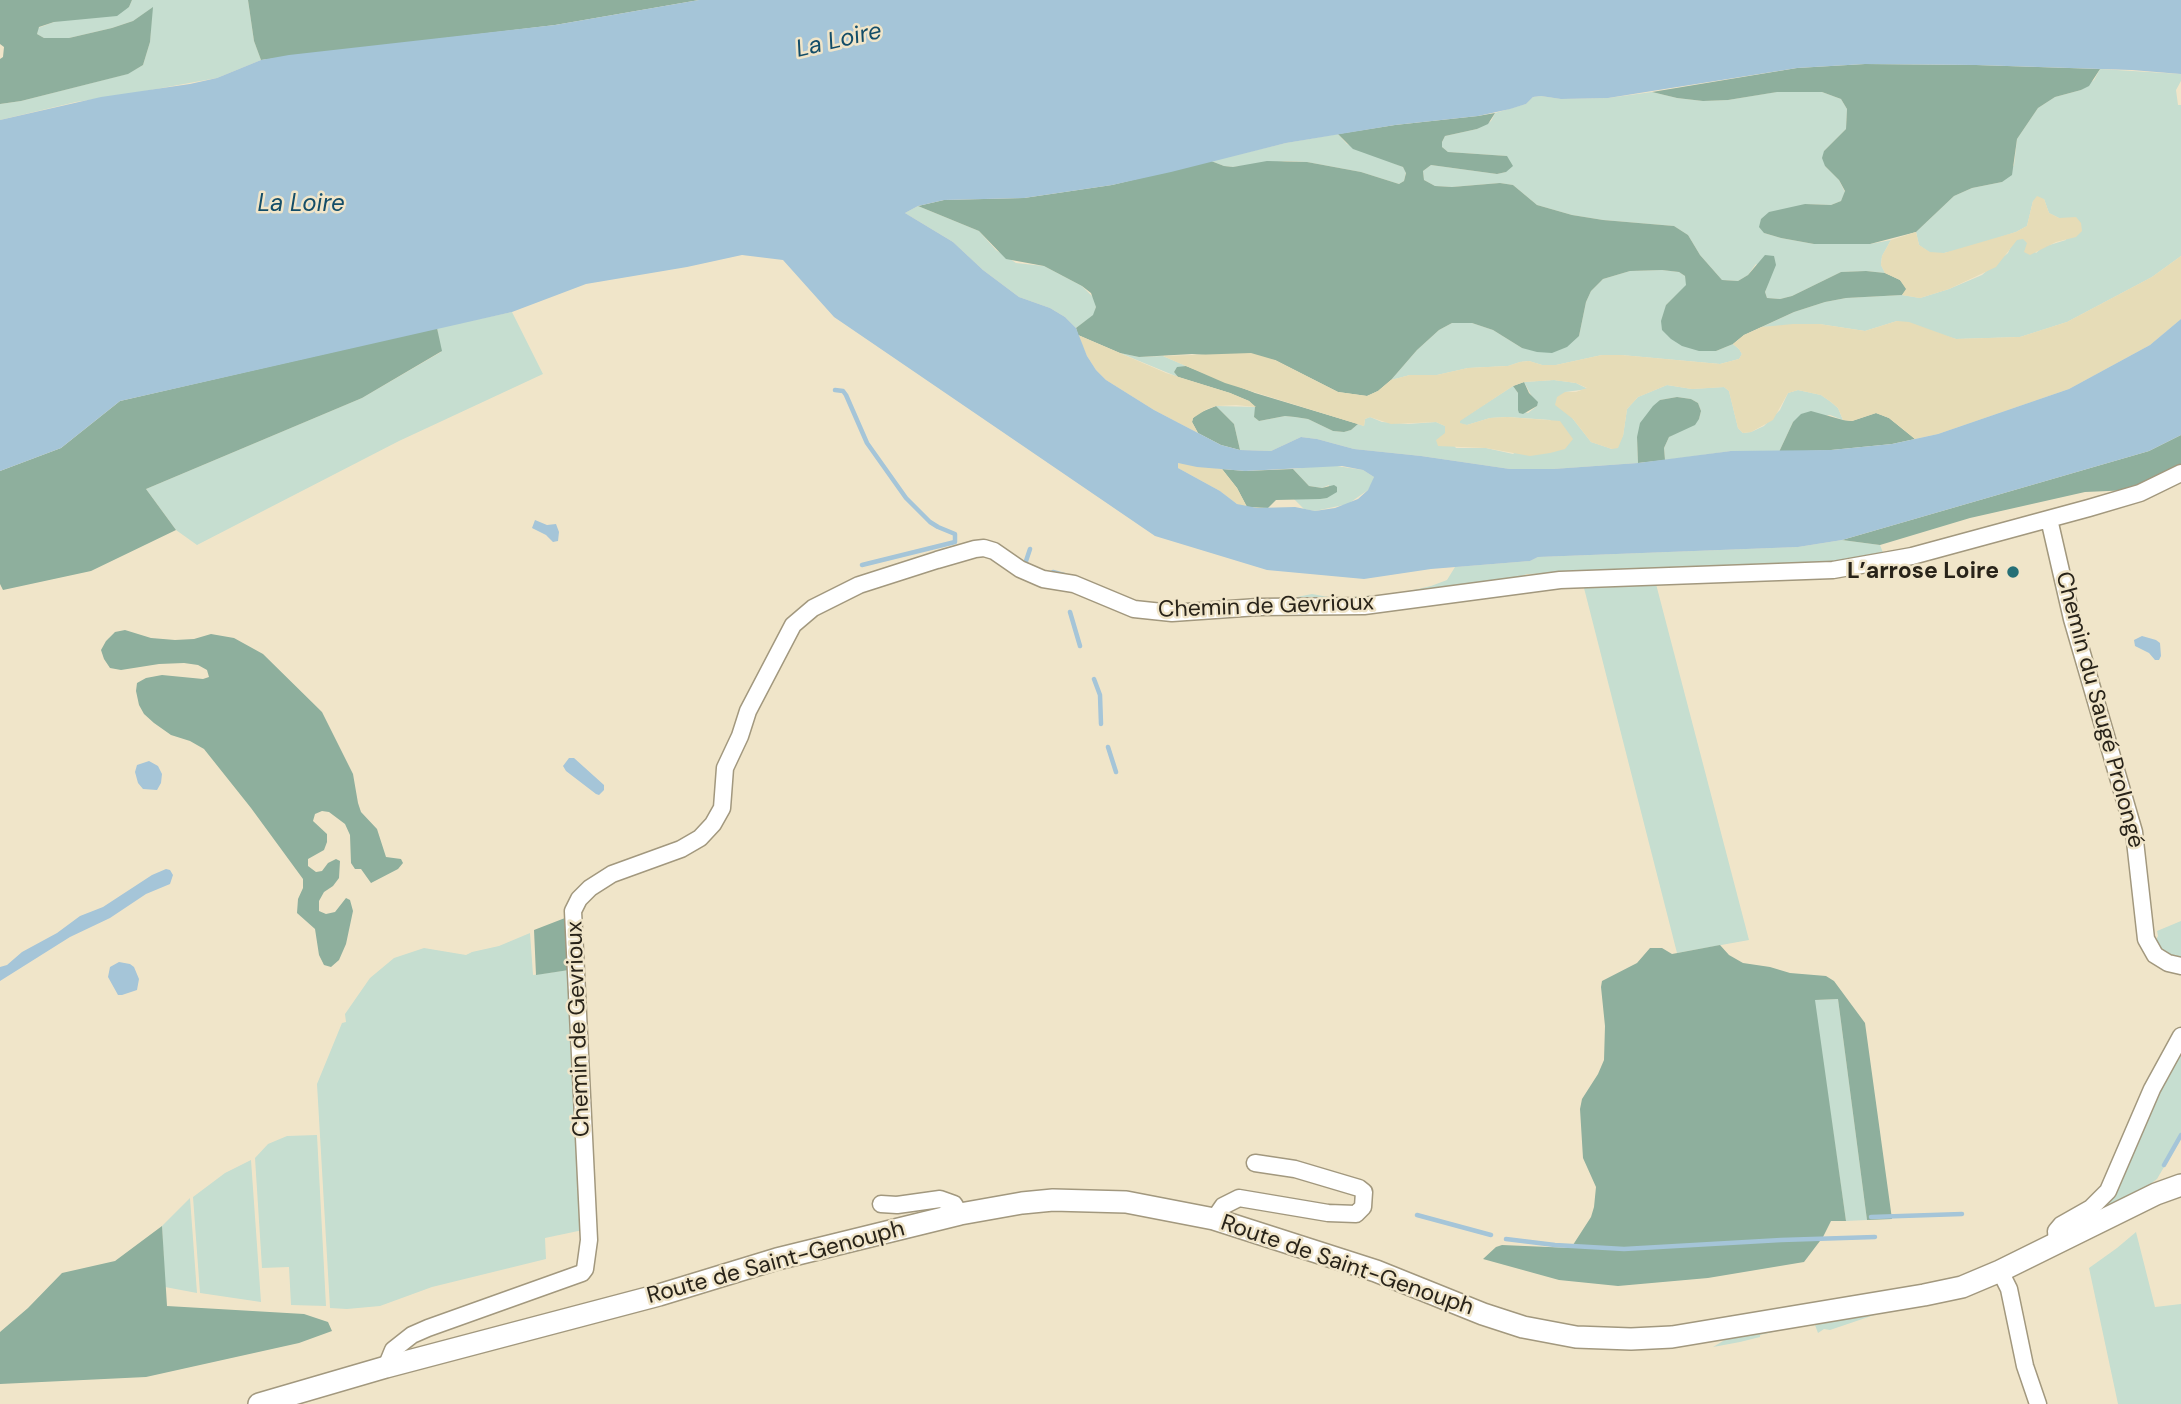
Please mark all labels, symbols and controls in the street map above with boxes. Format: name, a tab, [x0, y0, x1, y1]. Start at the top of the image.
water label: La Loire	[793, 17, 885, 65]
water label: La Loire	[257, 191, 345, 219]
place label: L’arrose Loire	[1847, 558, 1999, 586]
marker: L’arrose Loire	[2005, 564, 2021, 580]
street label: Chemin du Saugé Prolongé	[2049, 569, 2149, 851]
street label: Chemin de Gevrioux	[1158, 589, 1374, 625]
street label: Chemin de Gevrioux	[561, 921, 597, 1137]
street label: Route de Saint-Genouph	[1217, 1210, 1477, 1322]
street label: Route de Saint-Genouph	[644, 1215, 908, 1311]

